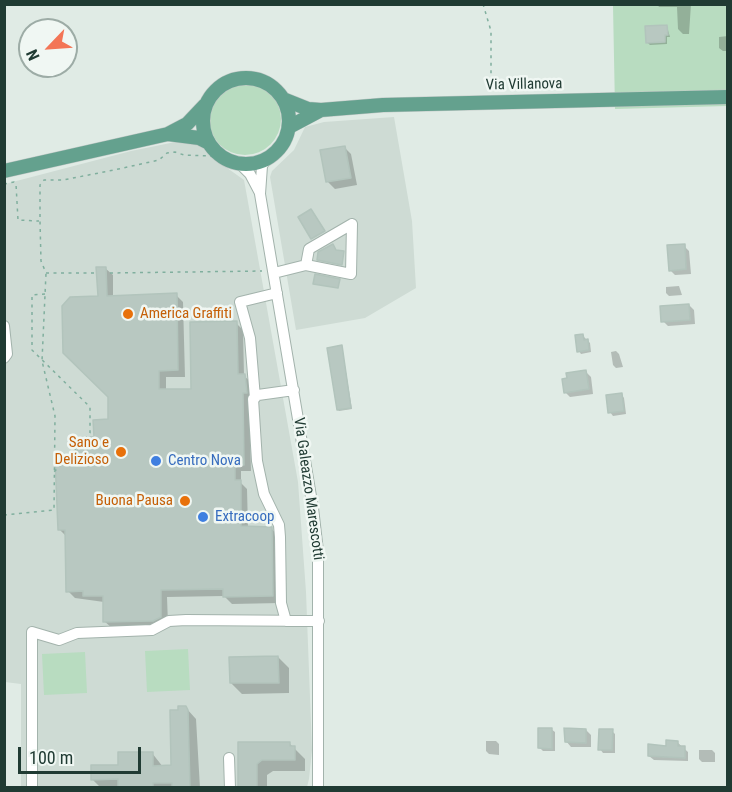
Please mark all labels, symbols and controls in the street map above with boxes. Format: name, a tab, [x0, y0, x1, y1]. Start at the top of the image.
north arrow	[18, 18, 78, 78]
text: N	[22, 47, 44, 63]
street label: Via Villanova	[486, 75, 562, 95]
place label: America Graffiti	[140, 305, 232, 323]
marker: America Graffiti	[121, 307, 135, 321]
street label: Via Galeazzo Marescotti	[289, 417, 327, 561]
place label: Sano e Delizioso	[55, 434, 109, 469]
marker: Sano e Delizioso	[114, 445, 128, 459]
place label: Centro Nova	[168, 452, 241, 470]
marker: Centro Nova	[149, 454, 163, 468]
place label: Buona Pausa	[95, 492, 173, 510]
marker: Buona Pausa	[178, 494, 192, 508]
place label: Extracoop	[215, 508, 274, 526]
marker: Extracoop	[196, 510, 210, 524]
scale bar	[21, 735, 144, 773]
text: 100 m	[29, 747, 73, 768]

